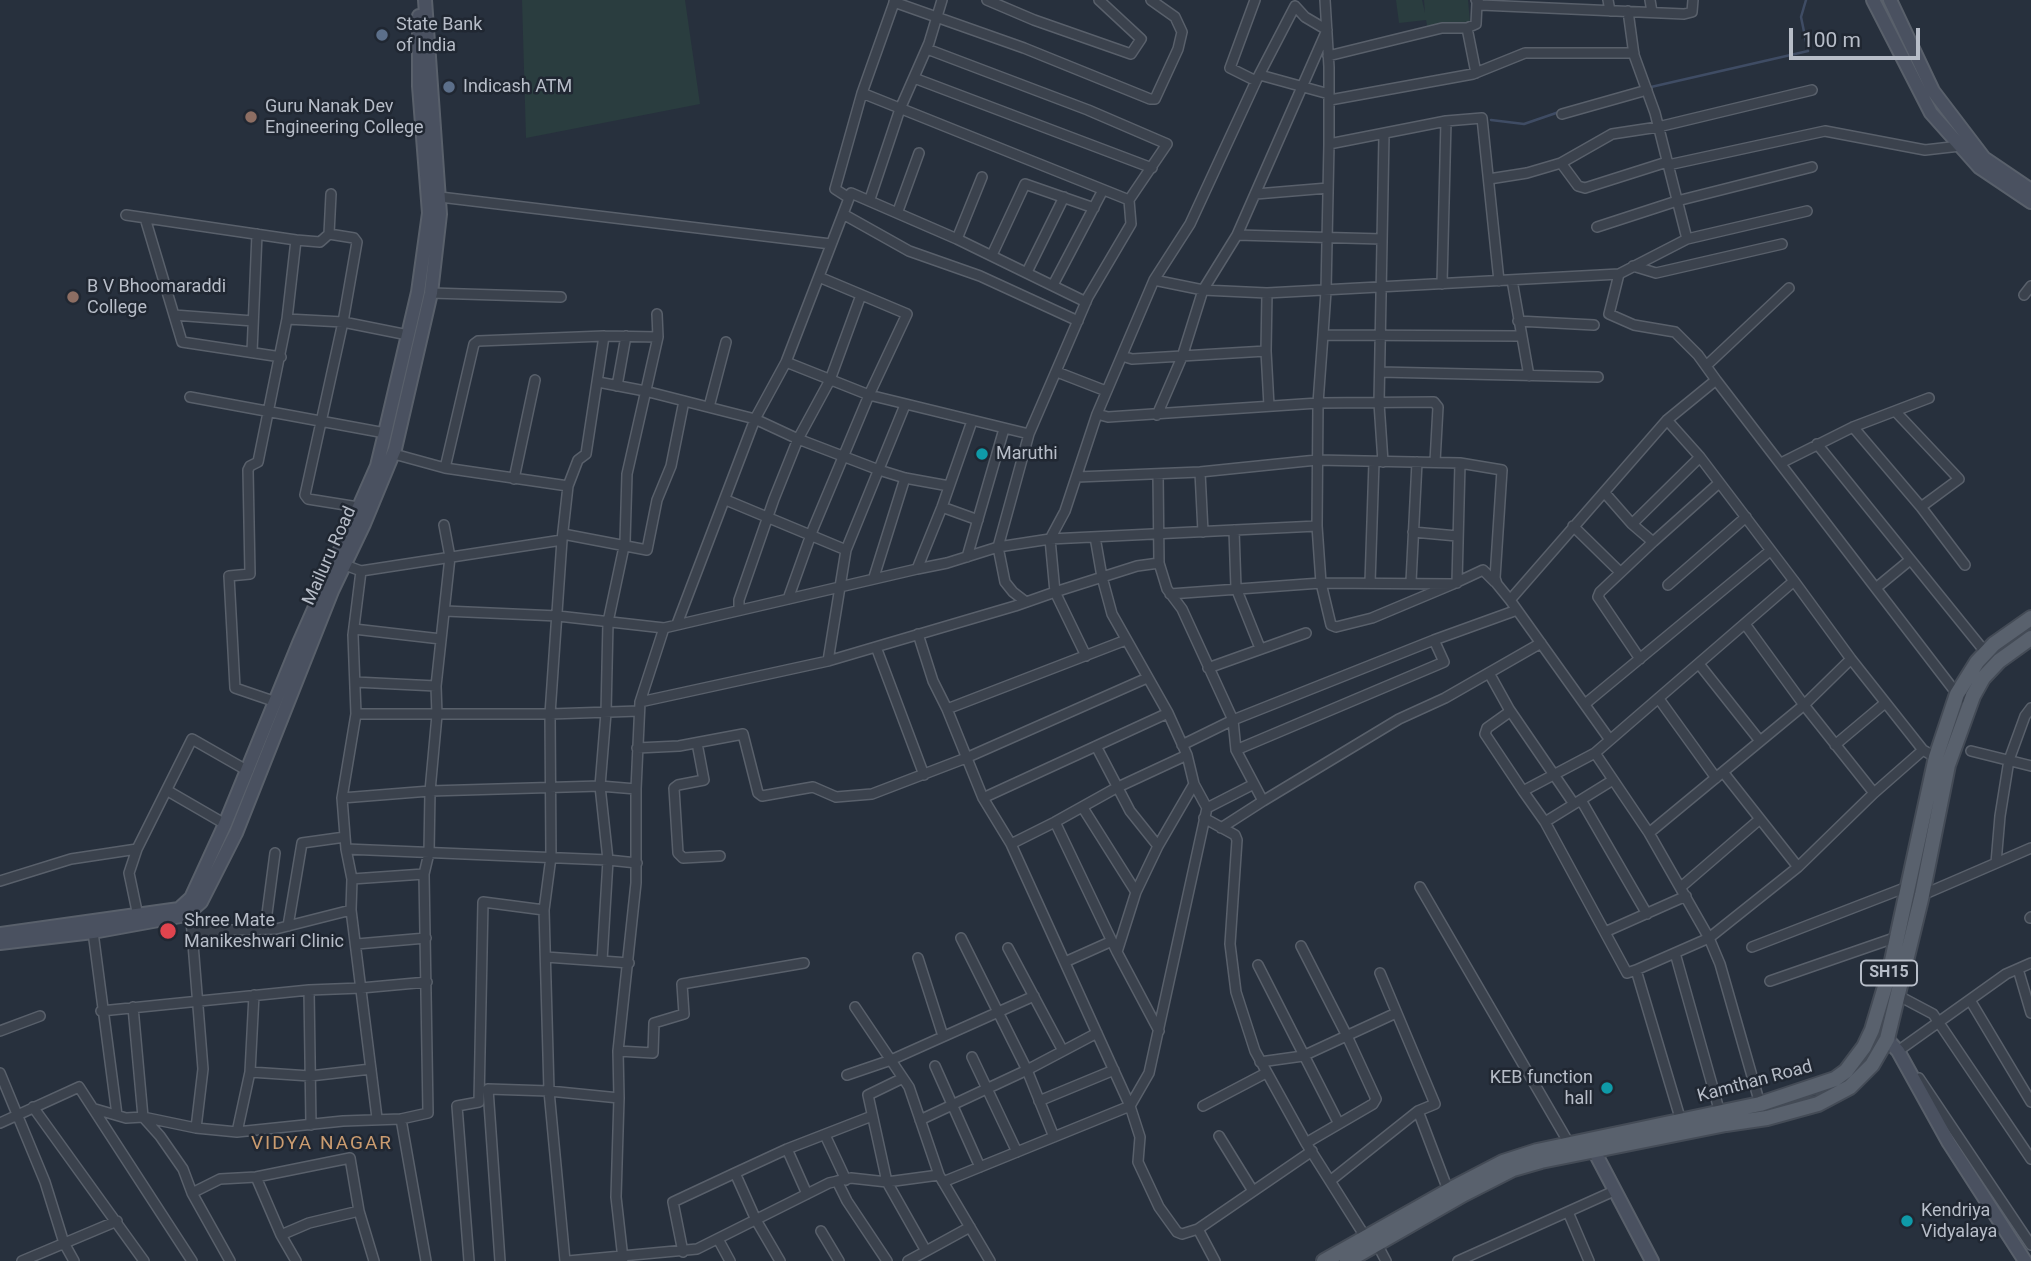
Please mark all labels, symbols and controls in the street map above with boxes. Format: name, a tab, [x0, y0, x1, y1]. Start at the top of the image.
place label: State Bank of India	[396, 14, 482, 56]
scale bar	[1793, 14, 1924, 58]
marker: State Bank of India	[374, 27, 390, 43]
text: 100 m	[1802, 28, 1861, 52]
place label: Indicash ATM	[463, 76, 572, 98]
marker: Indicash ATM	[441, 79, 457, 95]
place label: Guru Nanak Dev Engineering College	[265, 96, 424, 138]
marker: Guru Nanak Dev Engineering College	[243, 109, 259, 125]
place label: B V Bhoomaraddi College	[87, 276, 226, 318]
marker: B V Bhoomaraddi College	[65, 289, 81, 305]
place label: Maruthi	[996, 443, 1058, 465]
marker: Maruthi	[974, 446, 990, 462]
street label: Mailuru Road	[299, 503, 361, 609]
place label: Shree Mate Manikeshwari Clinic	[184, 910, 344, 953]
marker: Shree Mate Manikeshwari Clinic	[158, 921, 178, 941]
road number: SH15	[1861, 960, 1917, 986]
street label: Kamthan Road	[1695, 1056, 1815, 1108]
place label: KEB function hall	[1490, 1067, 1593, 1110]
marker: KEB function hall	[1599, 1080, 1615, 1096]
district label: VIDYA NAGAR	[252, 1133, 392, 1155]
place label: Kendriya Vidyalaya	[1921, 1200, 1997, 1242]
marker: Kendriya Vidyalaya	[1899, 1213, 1915, 1229]

